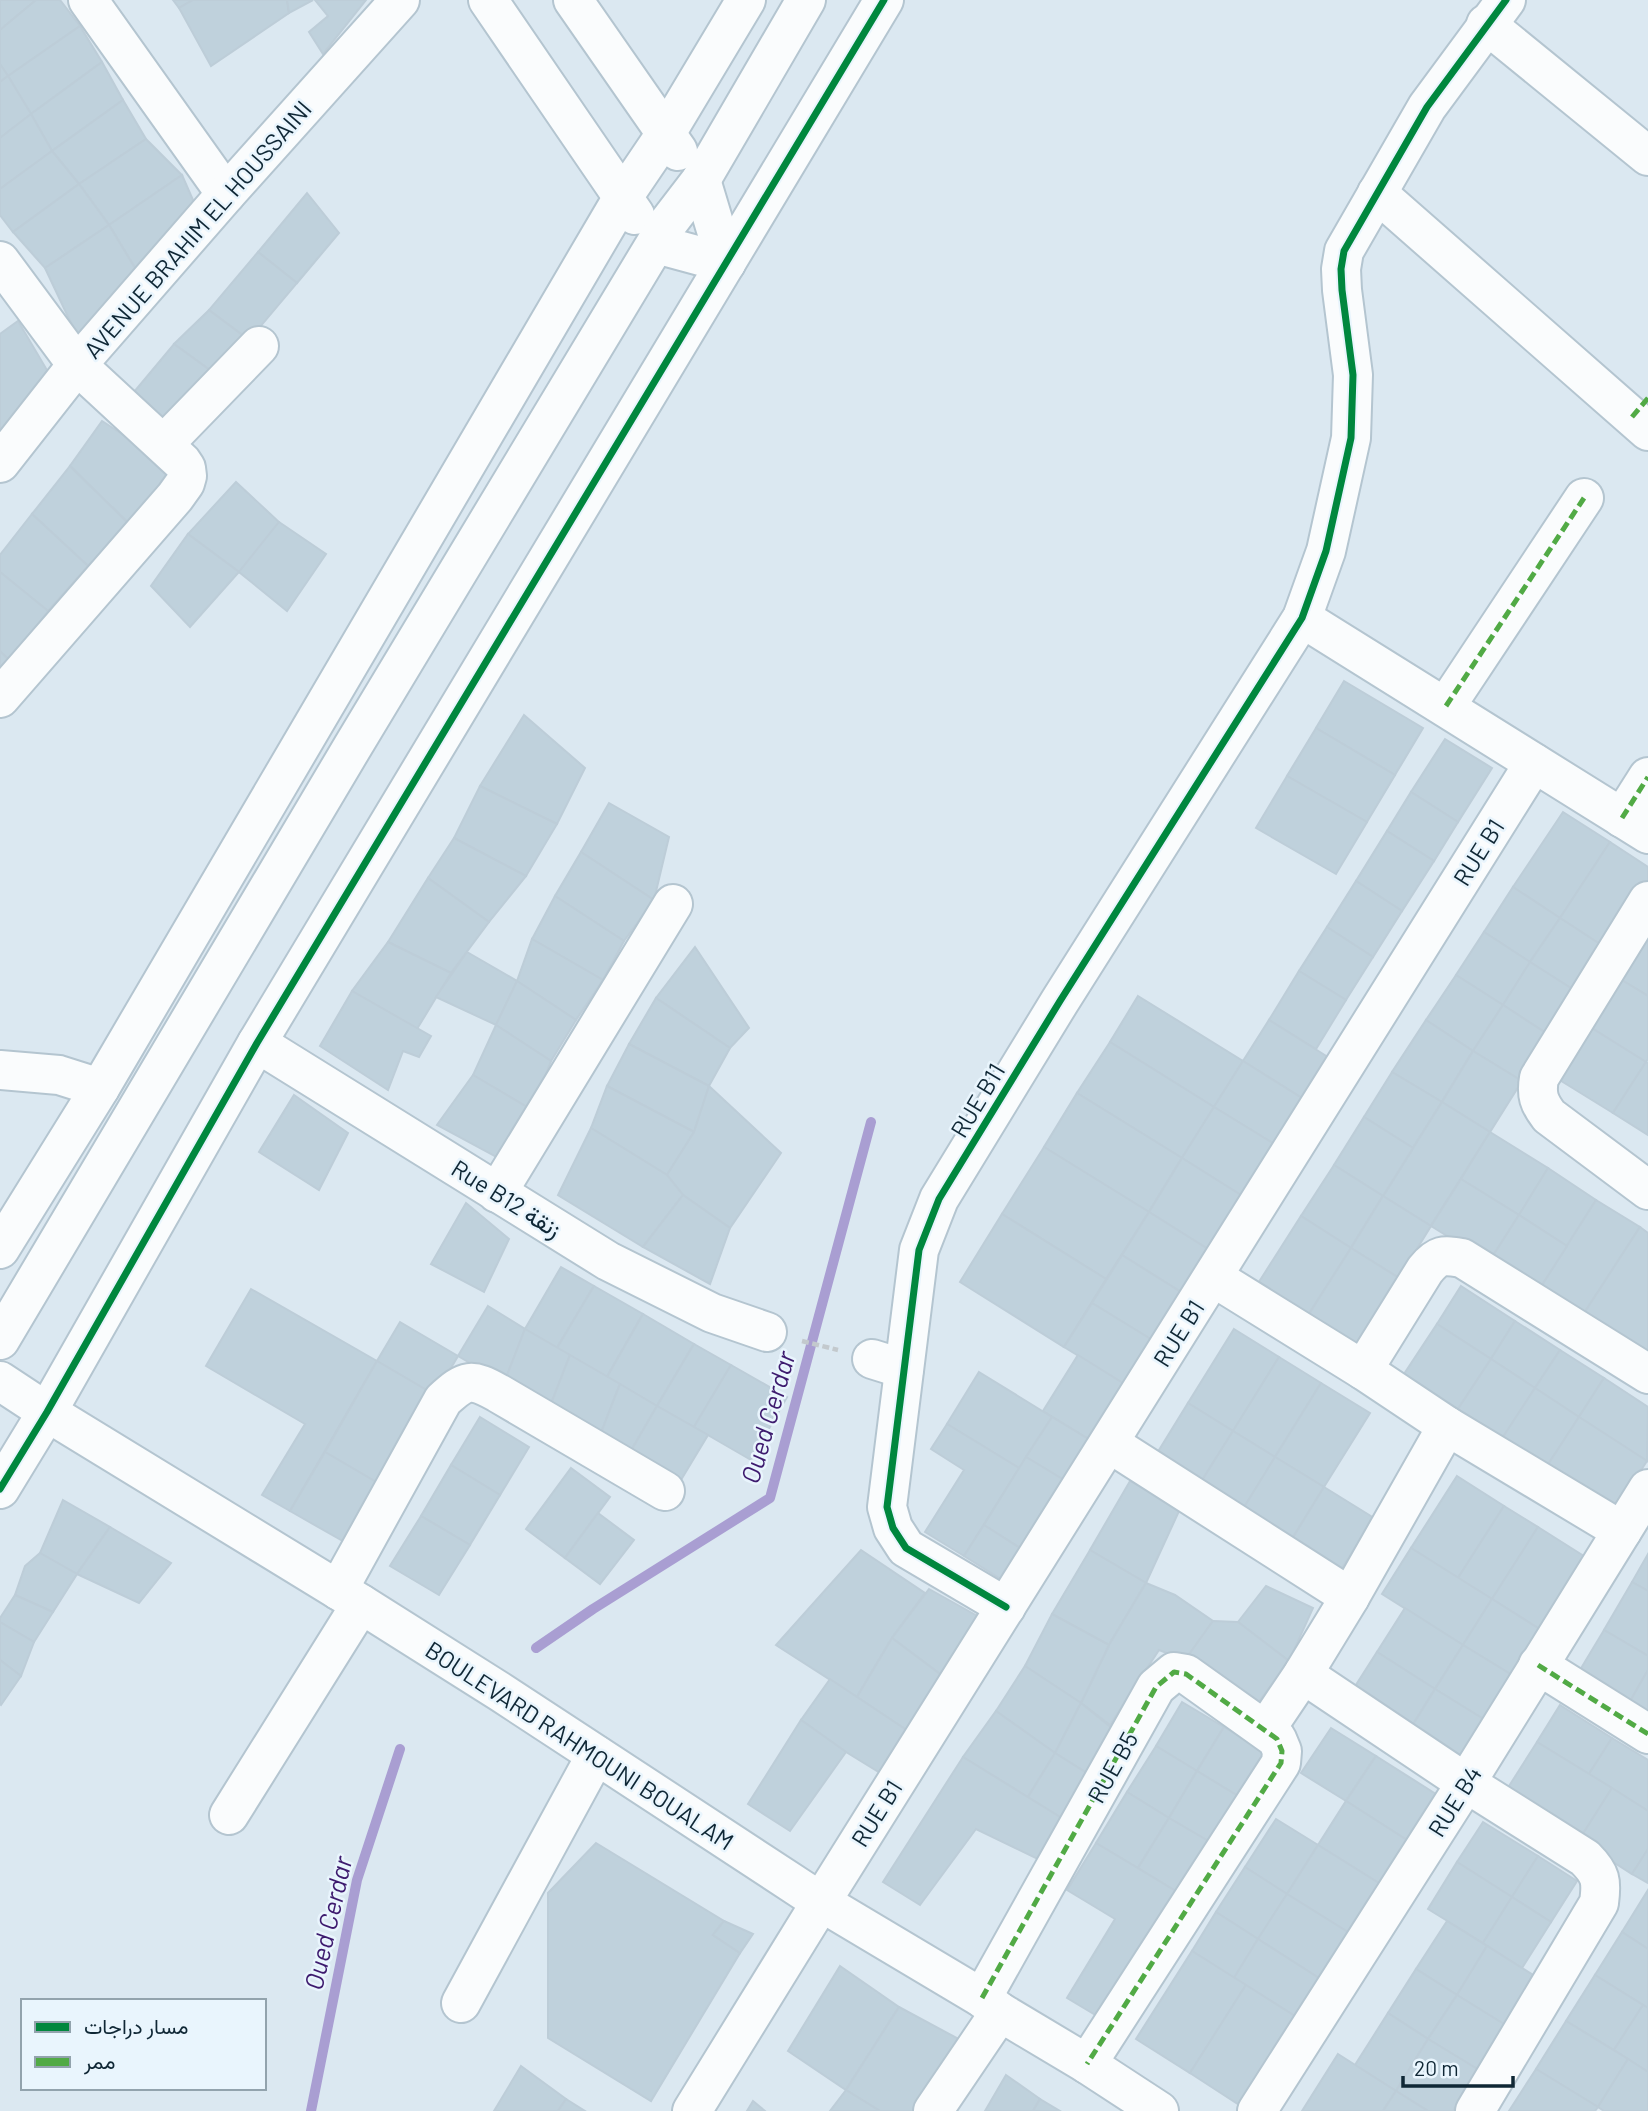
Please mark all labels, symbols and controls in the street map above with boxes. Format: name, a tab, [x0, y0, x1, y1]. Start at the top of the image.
street label: AVENUE BRAHIM EL HOUSSAINI	[77, 94, 317, 364]
street label: RUE B1	[1446, 813, 1510, 891]
street label: RUE B11	[944, 1058, 1010, 1142]
street label: Rue B12 زنقة	[446, 1153, 567, 1245]
street label: RUE B1	[1146, 1294, 1210, 1372]
water label: Oued Cerdar	[733, 1347, 801, 1487]
street label: BOULEVARD RAHMOUNI BOUALAM	[420, 1634, 740, 1856]
street label: RUE B5	[1081, 1726, 1143, 1808]
street label: RUE B4	[1421, 1760, 1487, 1842]
street label: RUE B1	[844, 1774, 908, 1852]
water label: Oued Cerdar	[297, 1853, 358, 1993]
legend	[21, 1999, 266, 2090]
text: مسار دراجات	[84, 2013, 188, 2040]
scale bar	[1403, 2044, 1513, 2088]
text: ممر	[83, 2048, 115, 2075]
text: 20 m	[1414, 2055, 1459, 2080]

